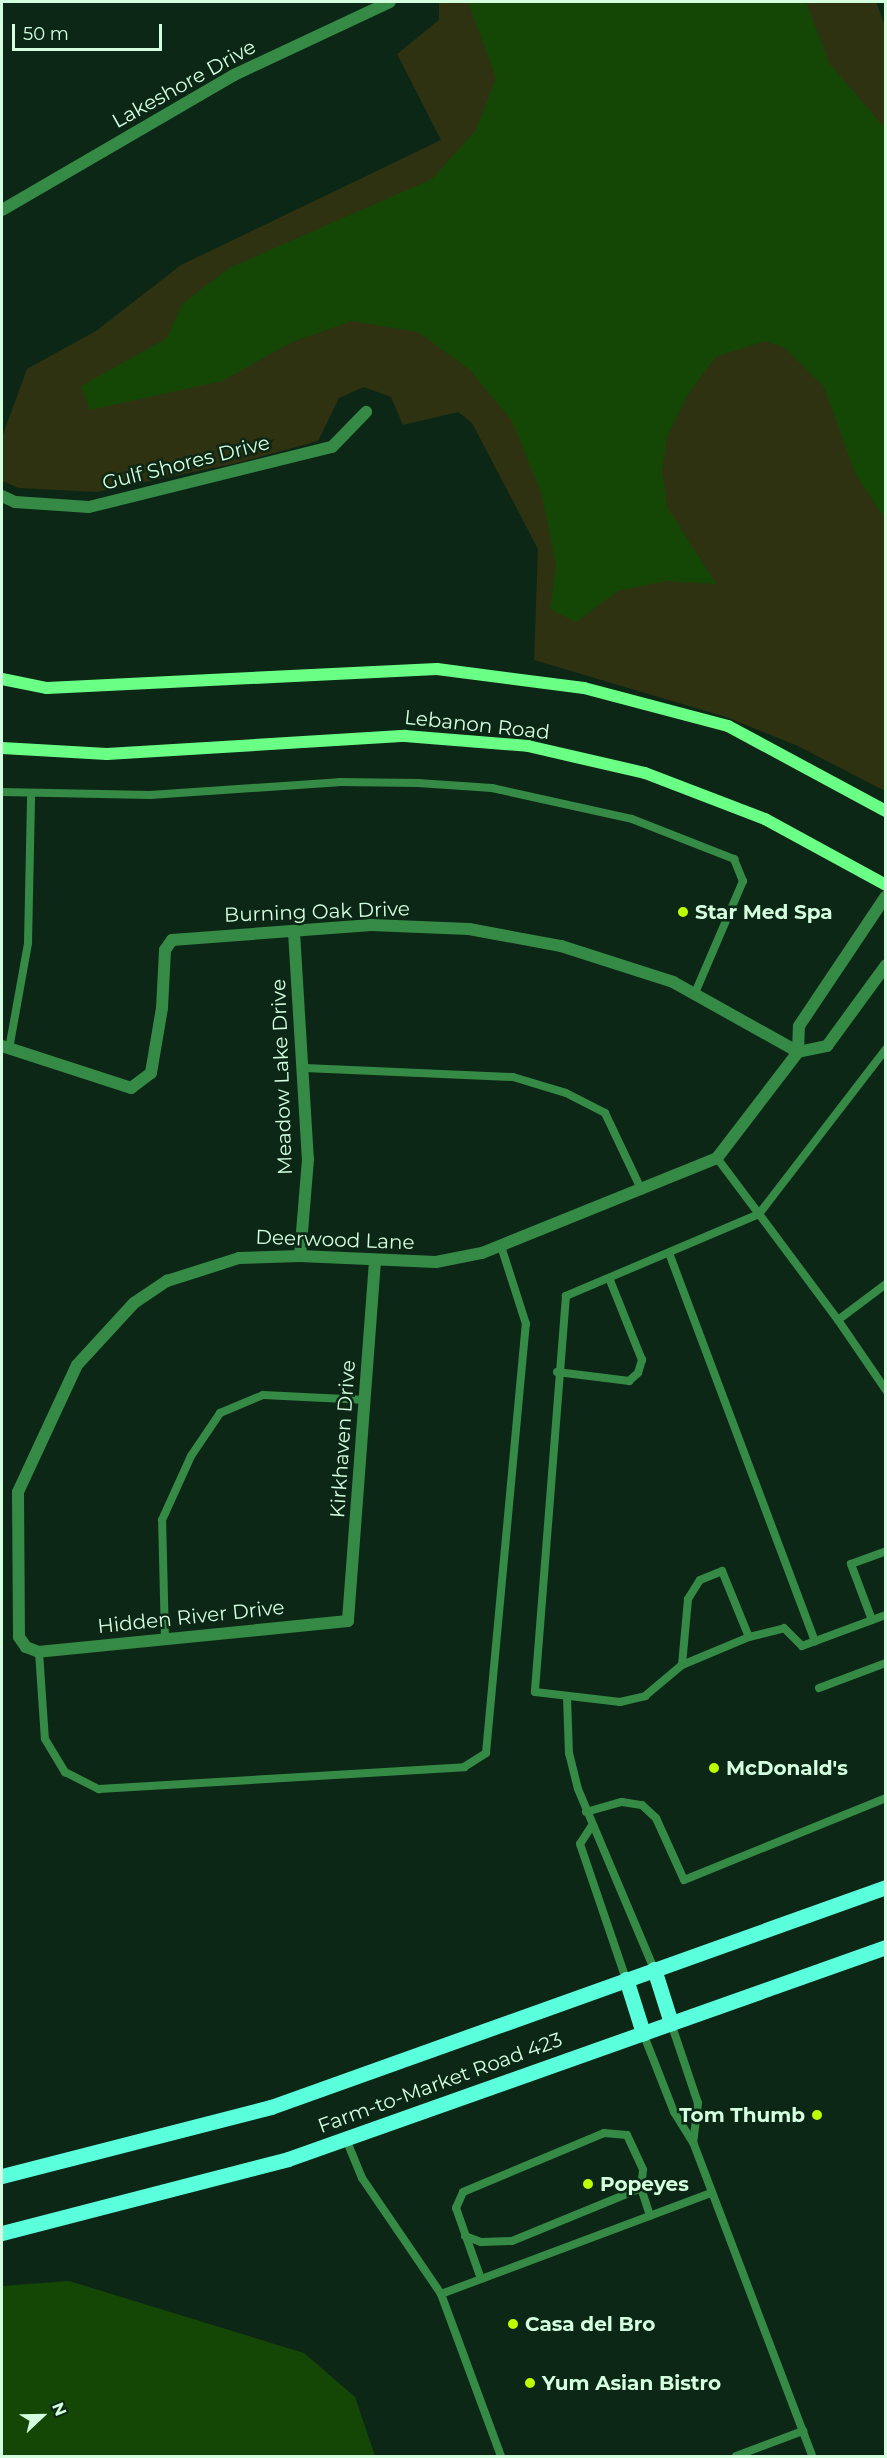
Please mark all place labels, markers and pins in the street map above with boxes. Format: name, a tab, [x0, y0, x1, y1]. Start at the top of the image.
place label: Star Med Spa	[695, 900, 833, 924]
marker: Star Med Spa	[676, 905, 690, 919]
place label: McDonald's	[726, 1756, 848, 1780]
marker: McDonald's	[707, 1761, 721, 1775]
place label: Tom Thumb	[679, 2103, 805, 2127]
marker: Tom Thumb	[810, 2108, 824, 2122]
place label: Popeyes	[600, 2172, 689, 2196]
marker: Popeyes	[581, 2177, 595, 2191]
place label: Casa del Bro	[525, 2312, 655, 2336]
marker: Casa del Bro	[506, 2317, 520, 2331]
place label: Yum Asian Bistro	[542, 2371, 721, 2395]
marker: Yum Asian Bistro	[523, 2376, 537, 2390]

